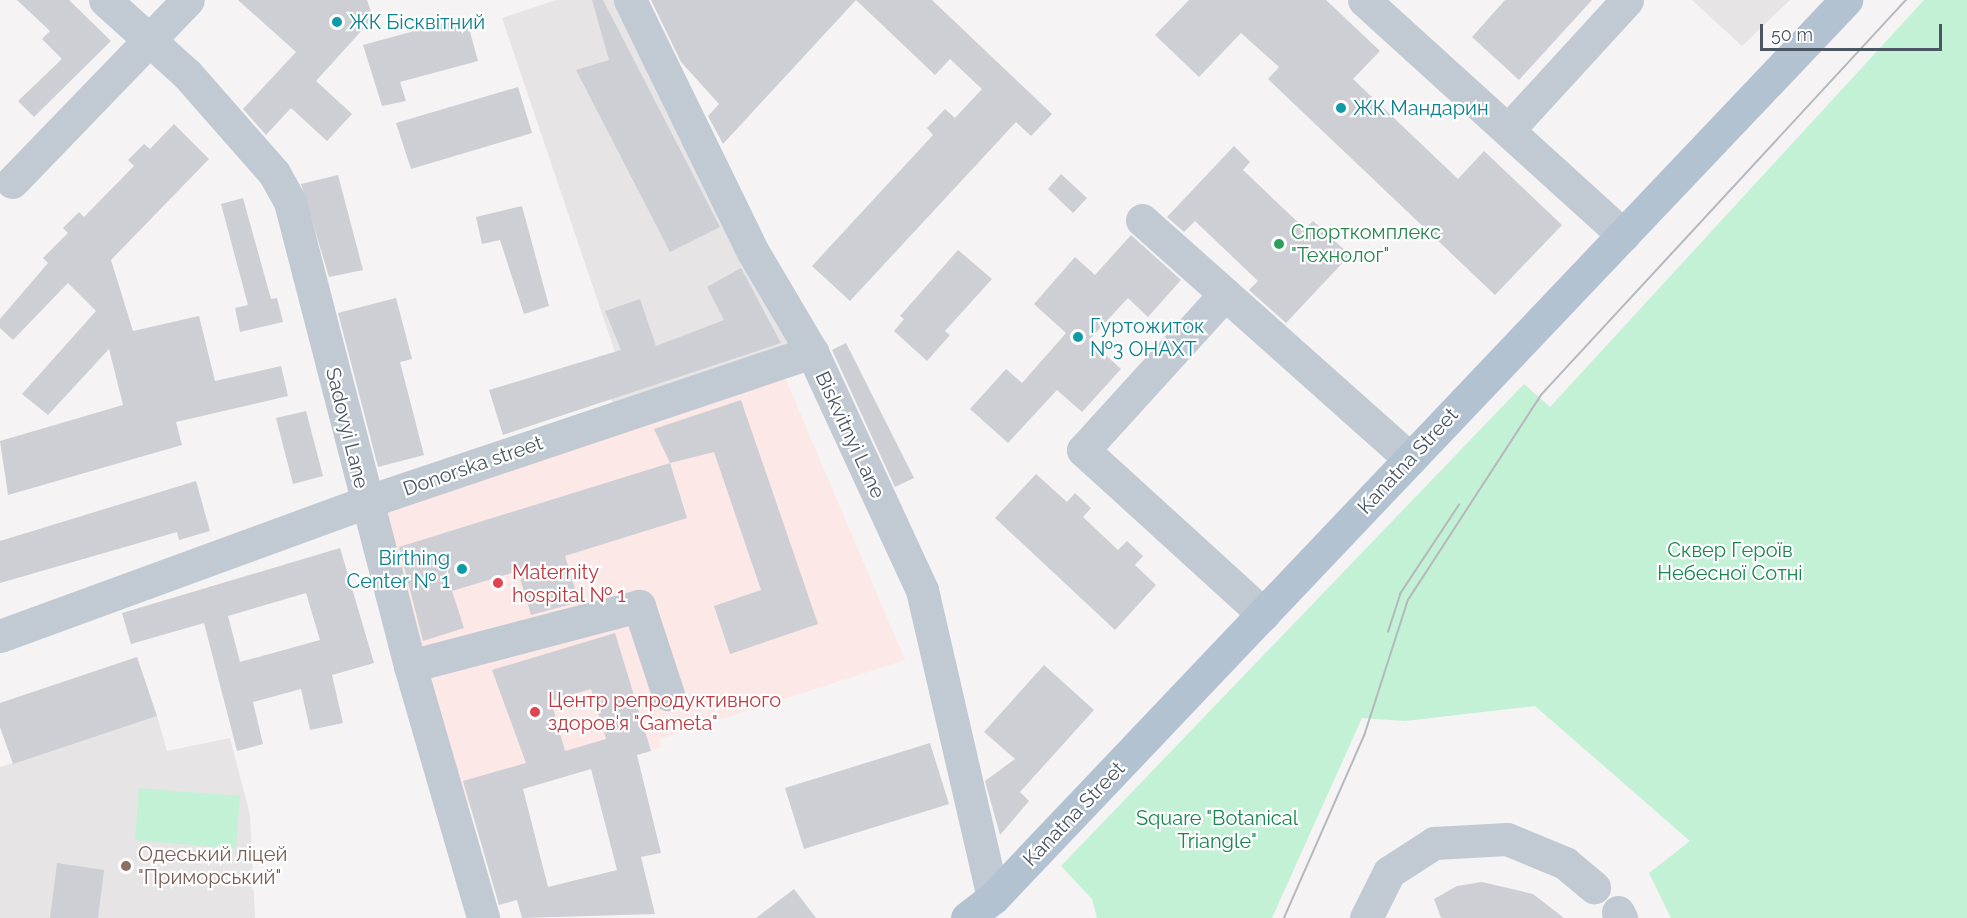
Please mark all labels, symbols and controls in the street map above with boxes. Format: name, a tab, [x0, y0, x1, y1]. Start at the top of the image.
place label: ЖК Бісквітний	[349, 10, 485, 34]
scale bar	[1763, 12, 1944, 50]
marker: ЖК Бісквітний	[330, 15, 344, 29]
text: 50 m	[1771, 24, 1813, 45]
place label: ЖК Мандарин	[1353, 96, 1489, 120]
marker: ЖК Мандарин	[1334, 101, 1348, 115]
place label: Спорткомплекс "Технолог"	[1291, 220, 1441, 267]
marker: Спорткомплекс "Технолог"	[1272, 237, 1286, 251]
place label: Гуртожиток №3 ОНАХТ	[1090, 314, 1204, 361]
marker: Гуртожиток №3 ОНАХТ	[1071, 330, 1085, 344]
street label: Sadovyi Lane	[320, 365, 374, 491]
street label: Biskvitnyi Lane	[810, 368, 890, 502]
street label: Kanatna Street	[1353, 403, 1463, 519]
street label: Donorska street	[400, 431, 546, 501]
park label: Сквер Героїв Небесної Сотні	[1657, 538, 1803, 585]
place label: Birthing Center № 1	[346, 546, 450, 593]
place label: Maternity hospital № 1	[512, 560, 627, 607]
marker: Birthing Center № 1	[455, 562, 469, 576]
marker: Maternity hospital № 1	[489, 574, 507, 592]
place label: Центр репродуктивного здоров'я "Gameta"	[548, 688, 781, 735]
marker: Центр репродуктивного здоров'я "Gameta"	[526, 703, 544, 721]
street label: Kanatna Street	[1018, 757, 1130, 871]
park label: Square "Botanical Triangle"	[1136, 807, 1298, 854]
place label: Одеський ліцей "Приморський"	[138, 843, 287, 890]
marker: Одеський ліцей "Приморський"	[119, 859, 133, 873]

